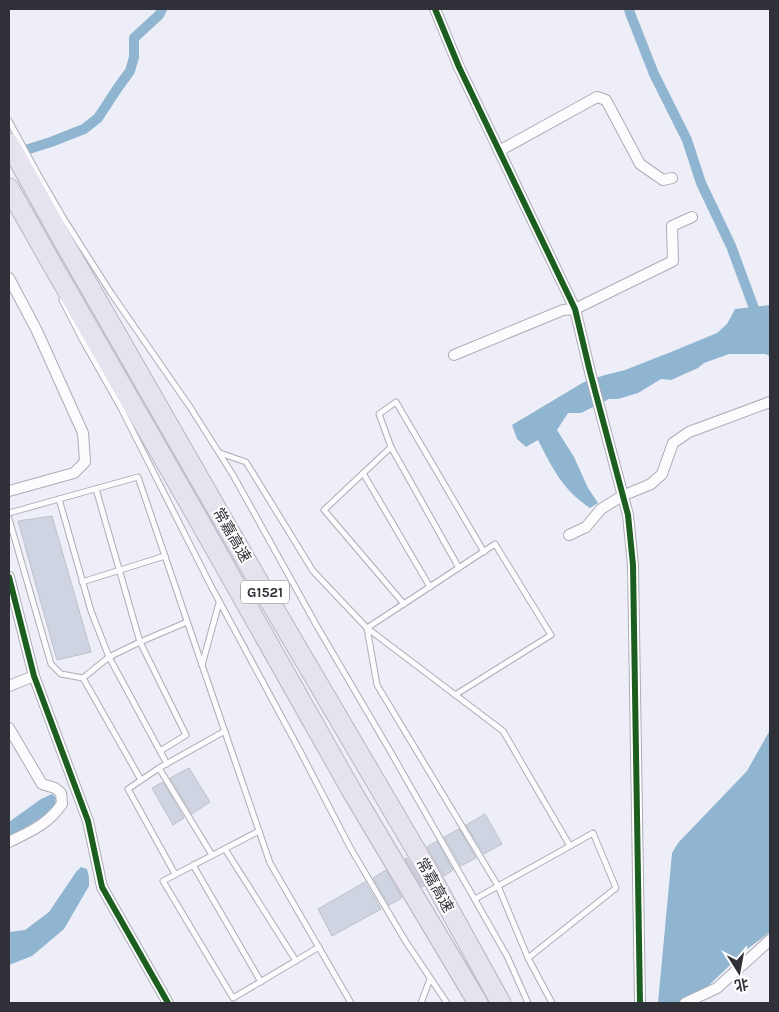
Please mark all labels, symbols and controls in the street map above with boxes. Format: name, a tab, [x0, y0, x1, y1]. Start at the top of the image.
street label: 常嘉高速	[209, 505, 255, 565]
road number: G1521	[241, 580, 289, 604]
street label: 常嘉高速	[413, 854, 457, 916]
north arrow	[714, 947, 764, 997]
text: 北	[733, 975, 750, 994]

